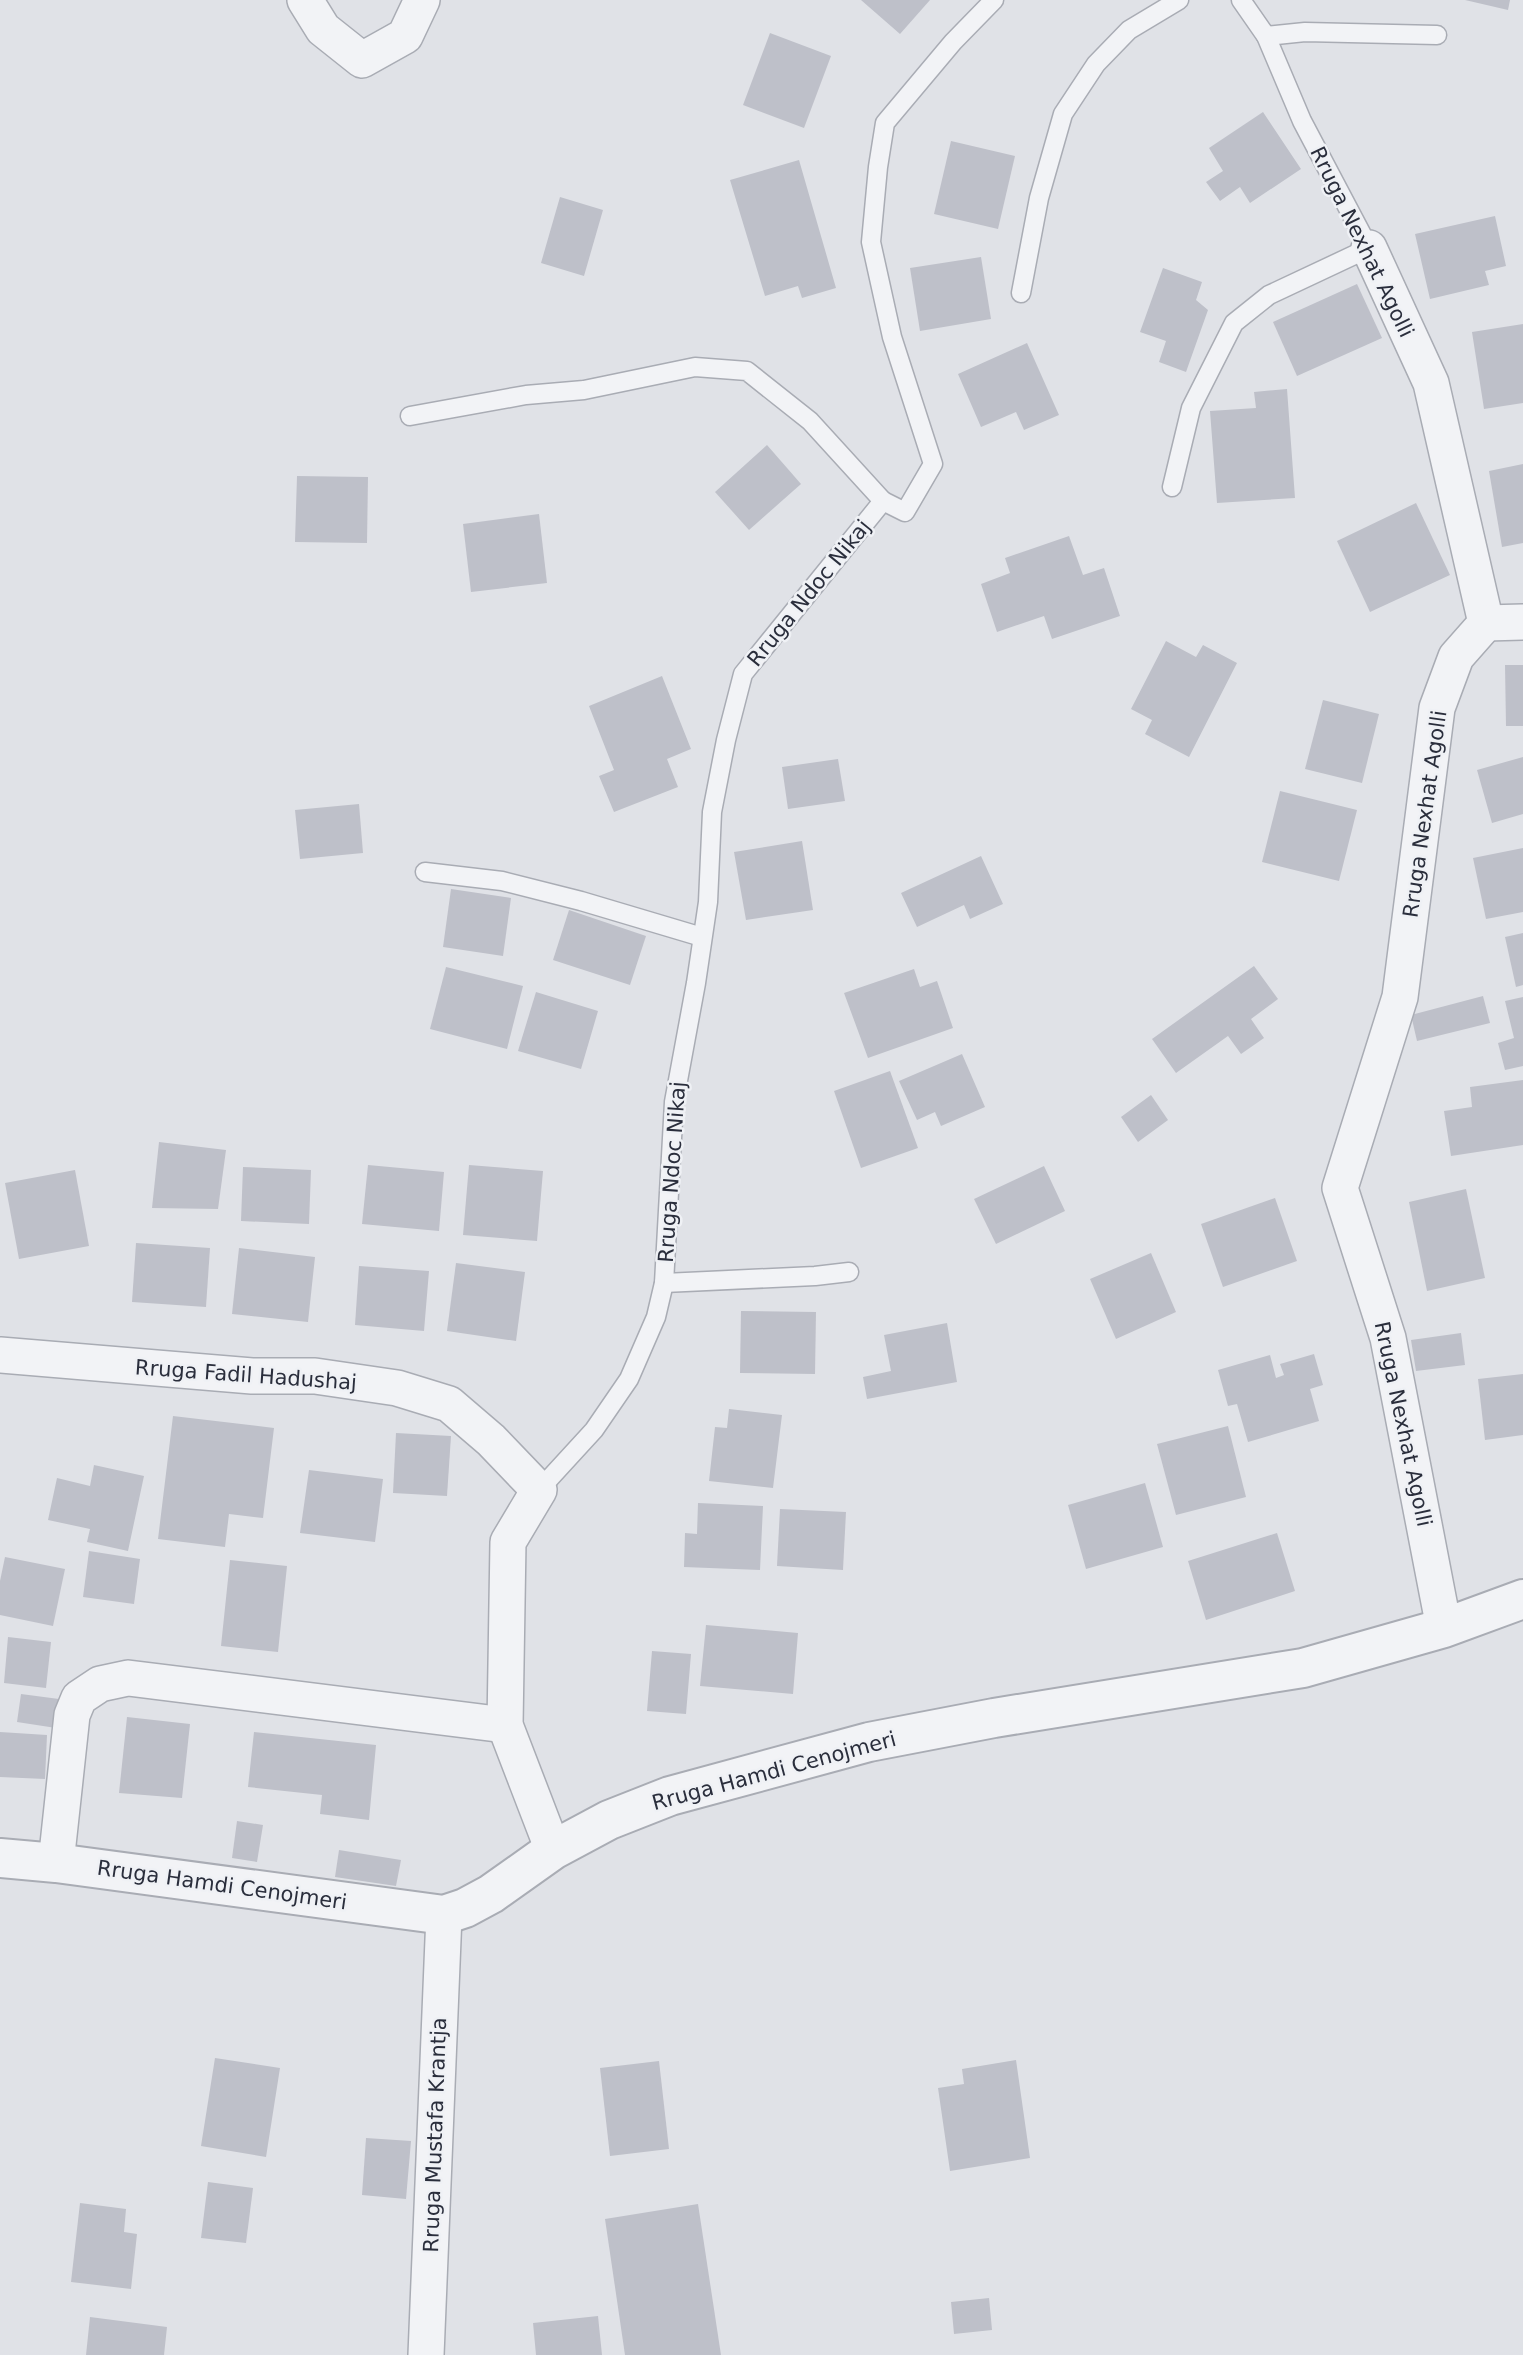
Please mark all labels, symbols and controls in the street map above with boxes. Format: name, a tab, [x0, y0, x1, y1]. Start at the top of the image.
street label: Rruga Nexhat Agolli	[1305, 143, 1419, 341]
street label: Rruga Ndoc Nikaj	[743, 515, 875, 671]
street label: Rruga Nexhat Agolli	[1399, 709, 1451, 919]
street label: Rruga Ndoc Nikaj	[654, 1081, 690, 1263]
street label: Rruga Nexhat Agolli	[1370, 1319, 1436, 1529]
street label: Rruga Fadil Hadushaj	[134, 1355, 358, 1395]
street label: Rruga Hamdi Cenojmeri	[649, 1727, 899, 1815]
street label: Rruga Hamdi Cenojmeri	[96, 1856, 348, 1914]
street label: Rruga Mustafa Krantja	[419, 2017, 451, 2253]

